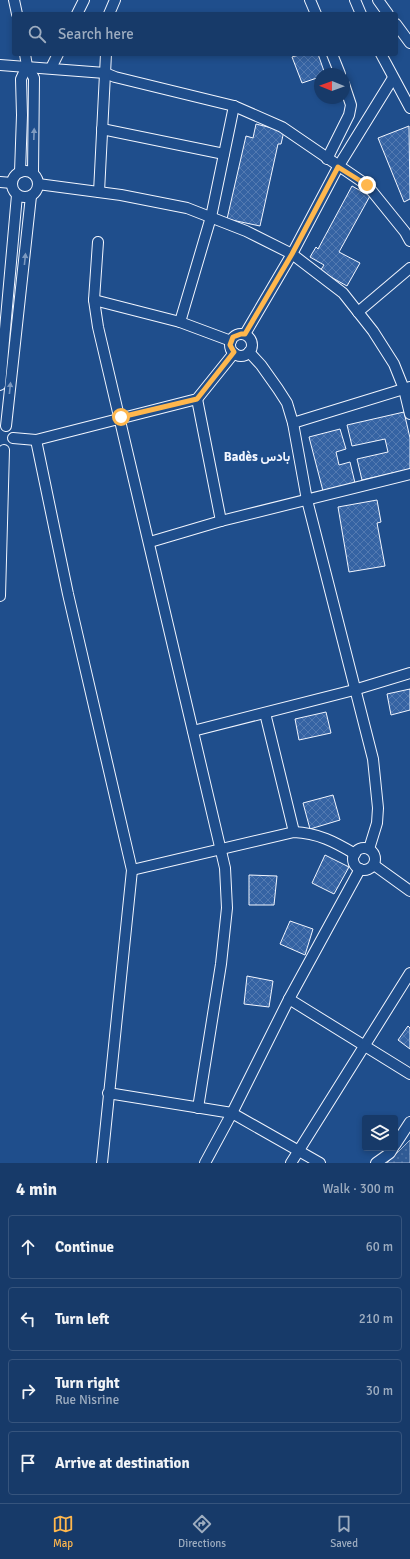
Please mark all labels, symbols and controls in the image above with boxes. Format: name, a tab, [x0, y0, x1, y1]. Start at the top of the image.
search box	[12, 12, 398, 56]
icon: search	[26, 23, 48, 45]
text: Search here	[58, 25, 134, 43]
north arrow	[314, 68, 350, 104]
one-way arrow	[30, 128, 37, 140]
route end	[358, 176, 376, 194]
one-way arrow	[21, 252, 28, 265]
one-way arrow	[7, 382, 13, 394]
route start	[112, 408, 130, 426]
district label: Badès بادس	[224, 449, 290, 465]
map controls	[362, 1115, 398, 1151]
button: layers	[362, 1115, 398, 1151]
text: 4 min	[16, 1179, 57, 1200]
text: Walk · 300 m	[323, 1181, 394, 1197]
icon: ahead	[17, 1236, 39, 1258]
text: Continue	[55, 1238, 114, 1256]
text: 60 m	[366, 1239, 393, 1255]
icon: left	[17, 1308, 39, 1330]
text: Turn left	[55, 1310, 109, 1328]
text: 210 m	[359, 1311, 393, 1327]
text: Turn right	[55, 1374, 120, 1392]
icon: right	[17, 1380, 39, 1402]
text: 30 m	[366, 1383, 393, 1399]
text: Rue Nisrine	[55, 1392, 119, 1408]
icon: arrive	[17, 1452, 39, 1474]
text: Arrive at destination	[55, 1454, 190, 1472]
tab: Map	[52, 1513, 74, 1550]
tab: Directions	[178, 1513, 226, 1550]
tab: Saved	[330, 1513, 358, 1550]

